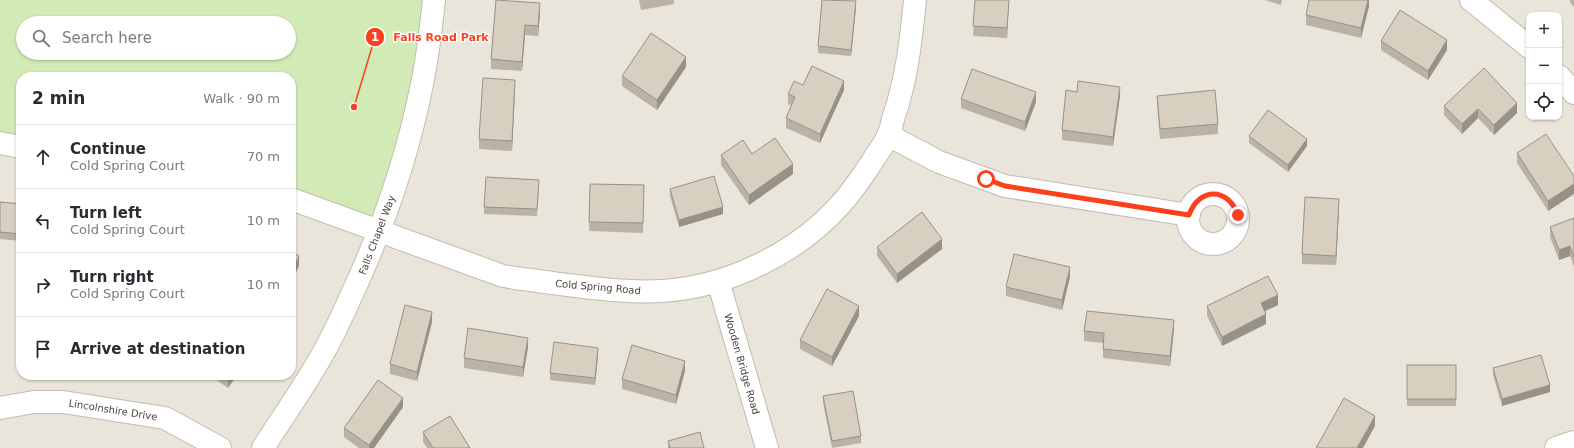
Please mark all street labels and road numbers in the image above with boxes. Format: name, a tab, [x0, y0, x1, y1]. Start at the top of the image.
street label: Falls Chapel Way	[357, 194, 397, 276]
street label: Cold Spring Road	[555, 278, 641, 296]
street label: Wooden Bridge Road	[722, 312, 762, 416]
street label: Lincolnshire Drive	[68, 398, 158, 422]

